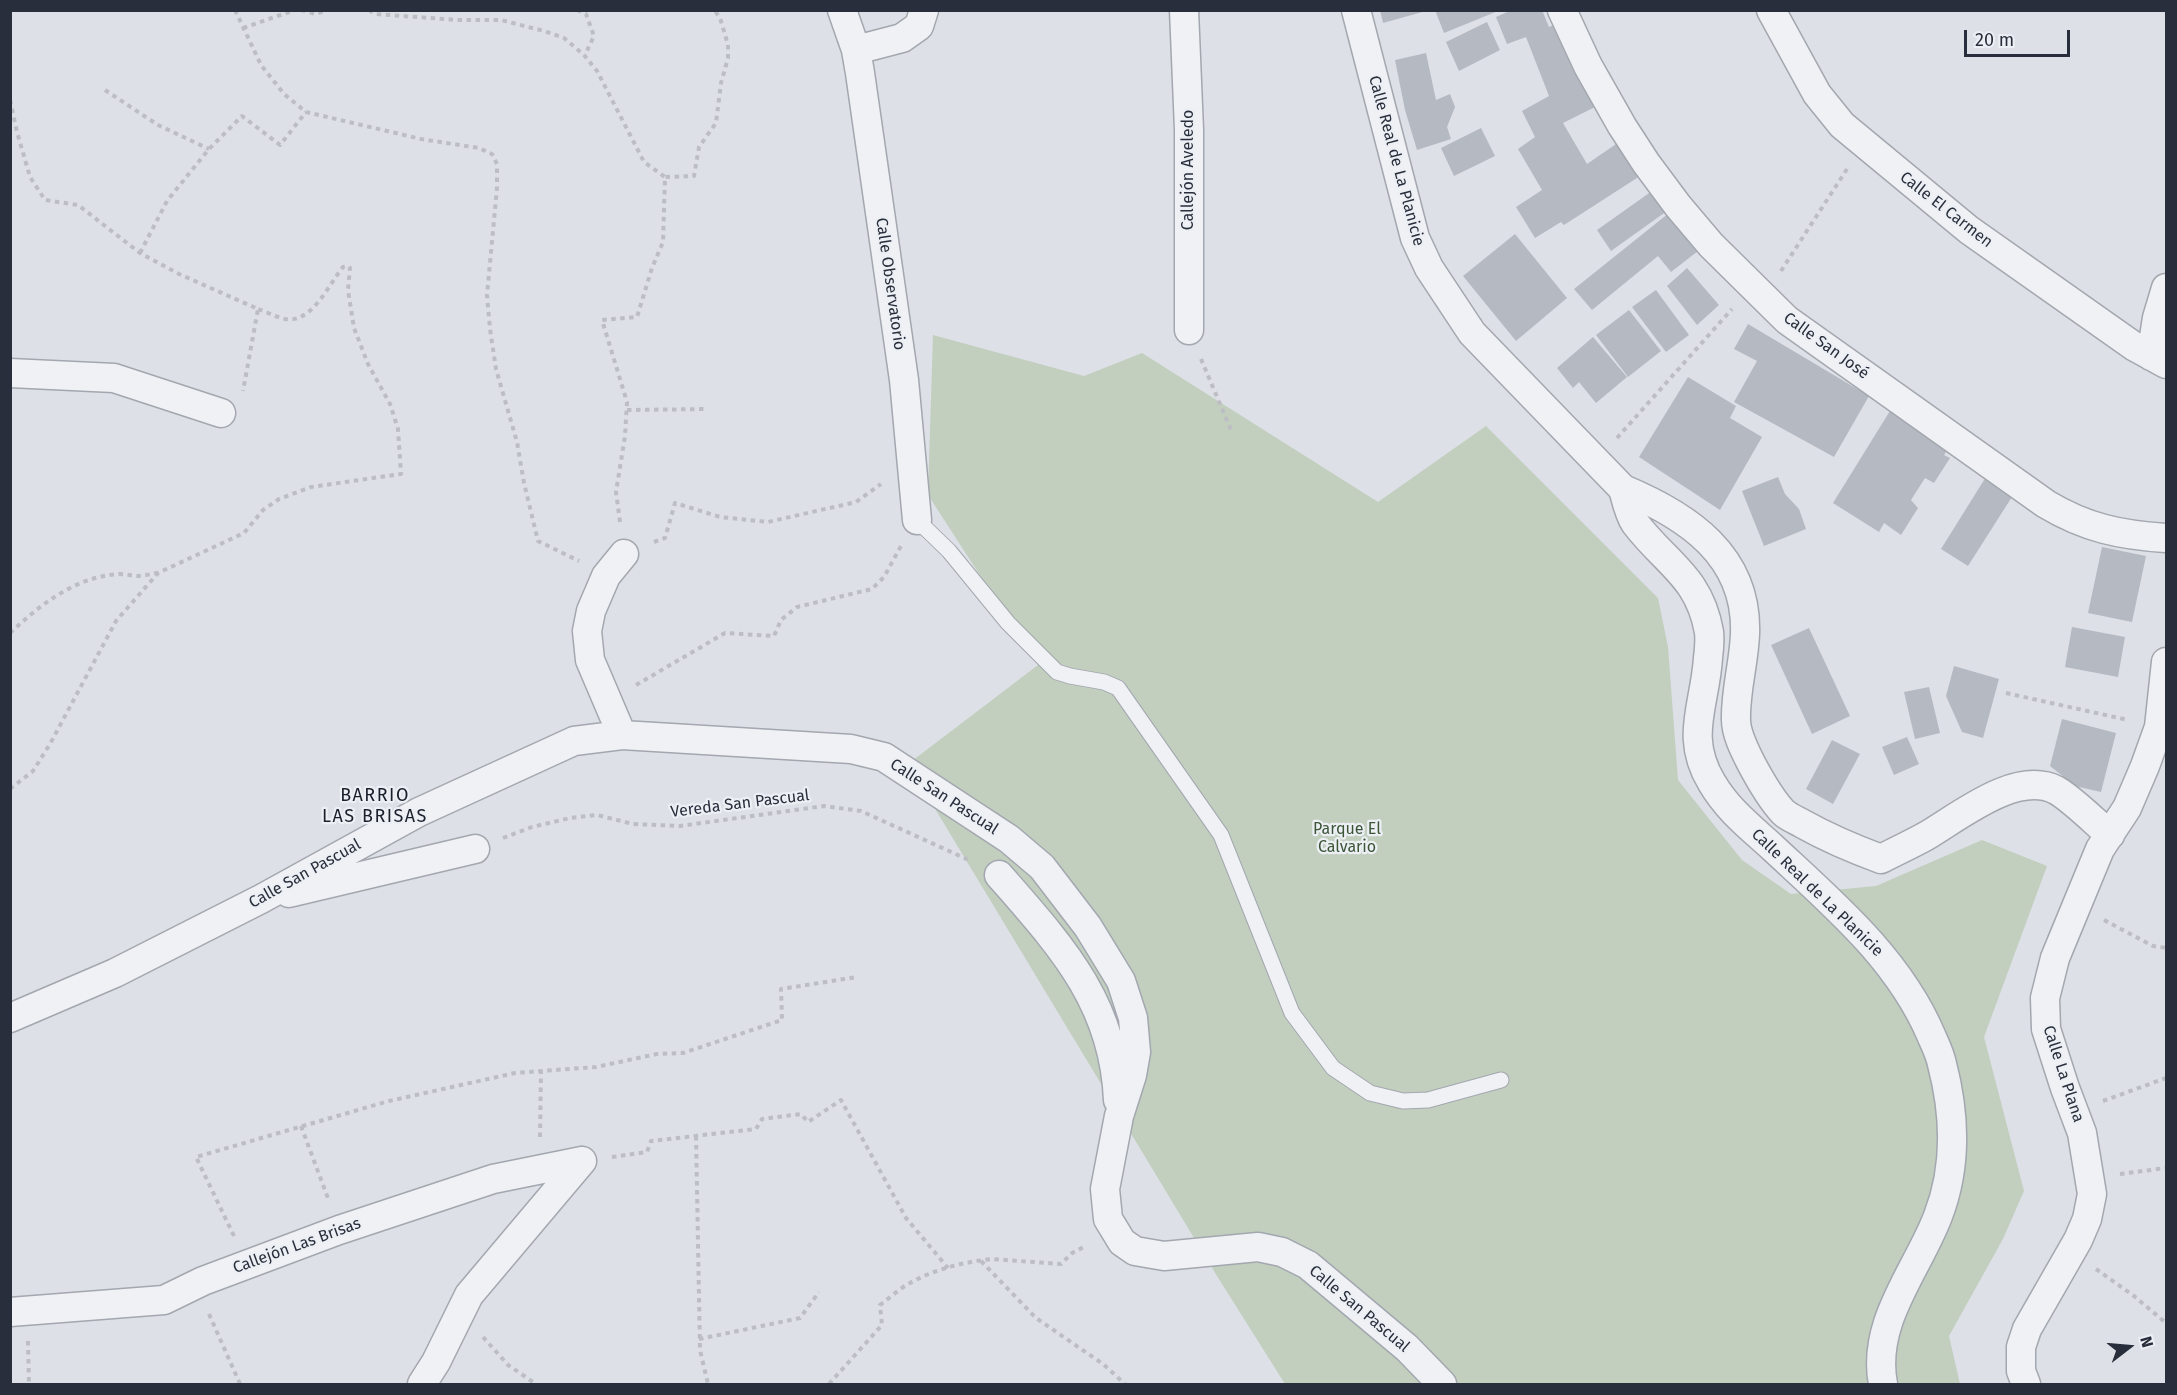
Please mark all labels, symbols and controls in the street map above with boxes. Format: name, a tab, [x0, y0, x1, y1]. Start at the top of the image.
scale bar	[1967, 18, 2074, 56]
text: 20 m	[1975, 29, 2014, 51]
street label: Calle Real de La Planicie	[1364, 74, 1428, 248]
street label: Callejón Aveledo	[1179, 110, 1199, 230]
street label: Calle El Carmen	[1896, 168, 1996, 252]
street label: Calle Observatorio	[871, 216, 909, 352]
street label: Calle San José	[1779, 309, 1873, 383]
street label: Calle San Pascual	[886, 755, 1002, 839]
district label: BARRIO LAS BRISAS	[322, 785, 428, 828]
street label: Vereda San Pascual	[670, 786, 810, 822]
park label: Parque El Calvario	[1313, 820, 1381, 858]
street label: Calle Real de La Planicie	[1747, 825, 1887, 961]
street label: Calle San Pascual	[246, 835, 364, 913]
street label: Calle La Plana	[2038, 1023, 2088, 1125]
street label: Callejón Las Brisas	[230, 1214, 364, 1278]
street label: Calle San Pascual	[1305, 1261, 1413, 1357]
north arrow	[2099, 1317, 2159, 1377]
text: N	[2136, 1334, 2157, 1350]

